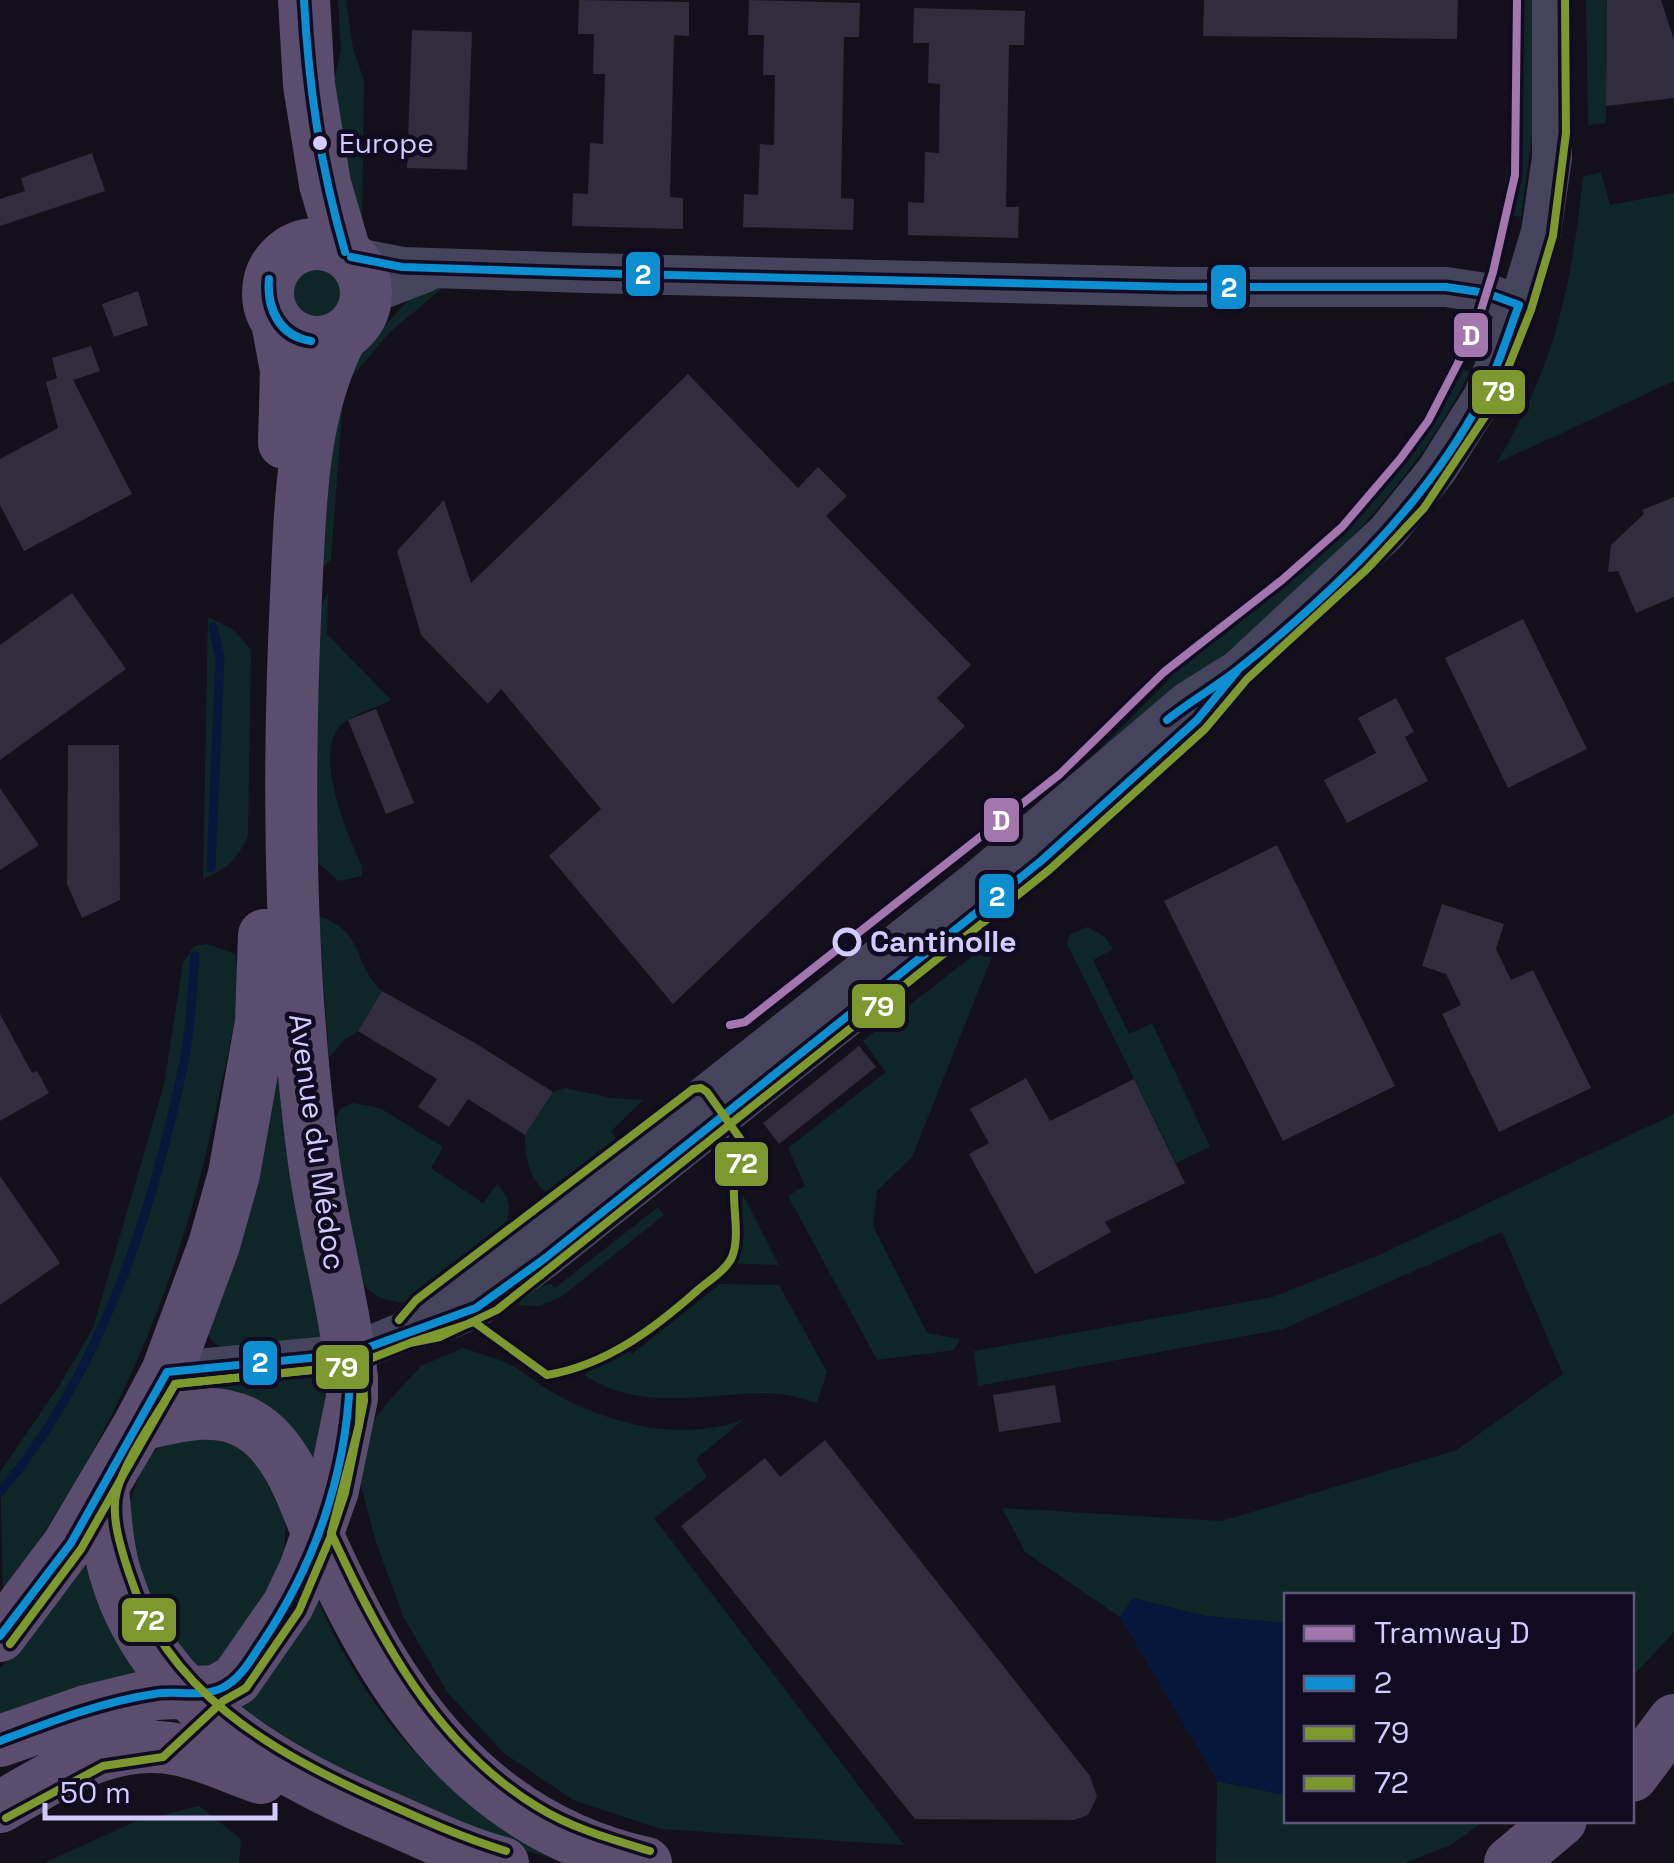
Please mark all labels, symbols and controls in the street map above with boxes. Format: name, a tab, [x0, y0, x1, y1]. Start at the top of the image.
place label: Europe	[339, 125, 434, 161]
marker: Europe	[310, 133, 330, 153]
line badge: 2	[624, 250, 662, 298]
text: 2	[635, 256, 651, 292]
line badge: 2	[1209, 263, 1248, 311]
text: 2	[1221, 269, 1237, 305]
line badge: D	[1452, 311, 1490, 359]
text: D	[1462, 317, 1480, 353]
line badge: 79	[1470, 368, 1527, 416]
text: 79	[1483, 373, 1515, 409]
line badge: D	[982, 796, 1021, 844]
text: D	[992, 802, 1010, 838]
line badge: 2	[977, 872, 1016, 920]
text: 2	[989, 878, 1005, 914]
place label: Cantinolle	[870, 922, 1017, 961]
marker: Cantinolle	[834, 929, 860, 955]
line badge: 79	[850, 982, 907, 1030]
text: 79	[862, 988, 894, 1024]
street label: Avenue du Médoc	[280, 1011, 355, 1273]
line badge: 72	[713, 1140, 770, 1188]
text: 72	[726, 1145, 758, 1181]
line badge: 2	[241, 1339, 279, 1387]
line badge: 79	[314, 1343, 371, 1391]
text: 2	[252, 1344, 268, 1380]
text: 79	[326, 1349, 358, 1385]
legend	[1284, 1593, 1634, 1823]
line badge: 72	[120, 1596, 178, 1644]
text: 72	[133, 1602, 165, 1638]
text: Tramway D	[1374, 1613, 1530, 1652]
text: 2	[1374, 1663, 1392, 1702]
text: 79	[1374, 1713, 1409, 1752]
scale bar	[45, 1758, 275, 1820]
text: 72	[1374, 1763, 1409, 1802]
text: 50 m	[60, 1773, 131, 1812]

